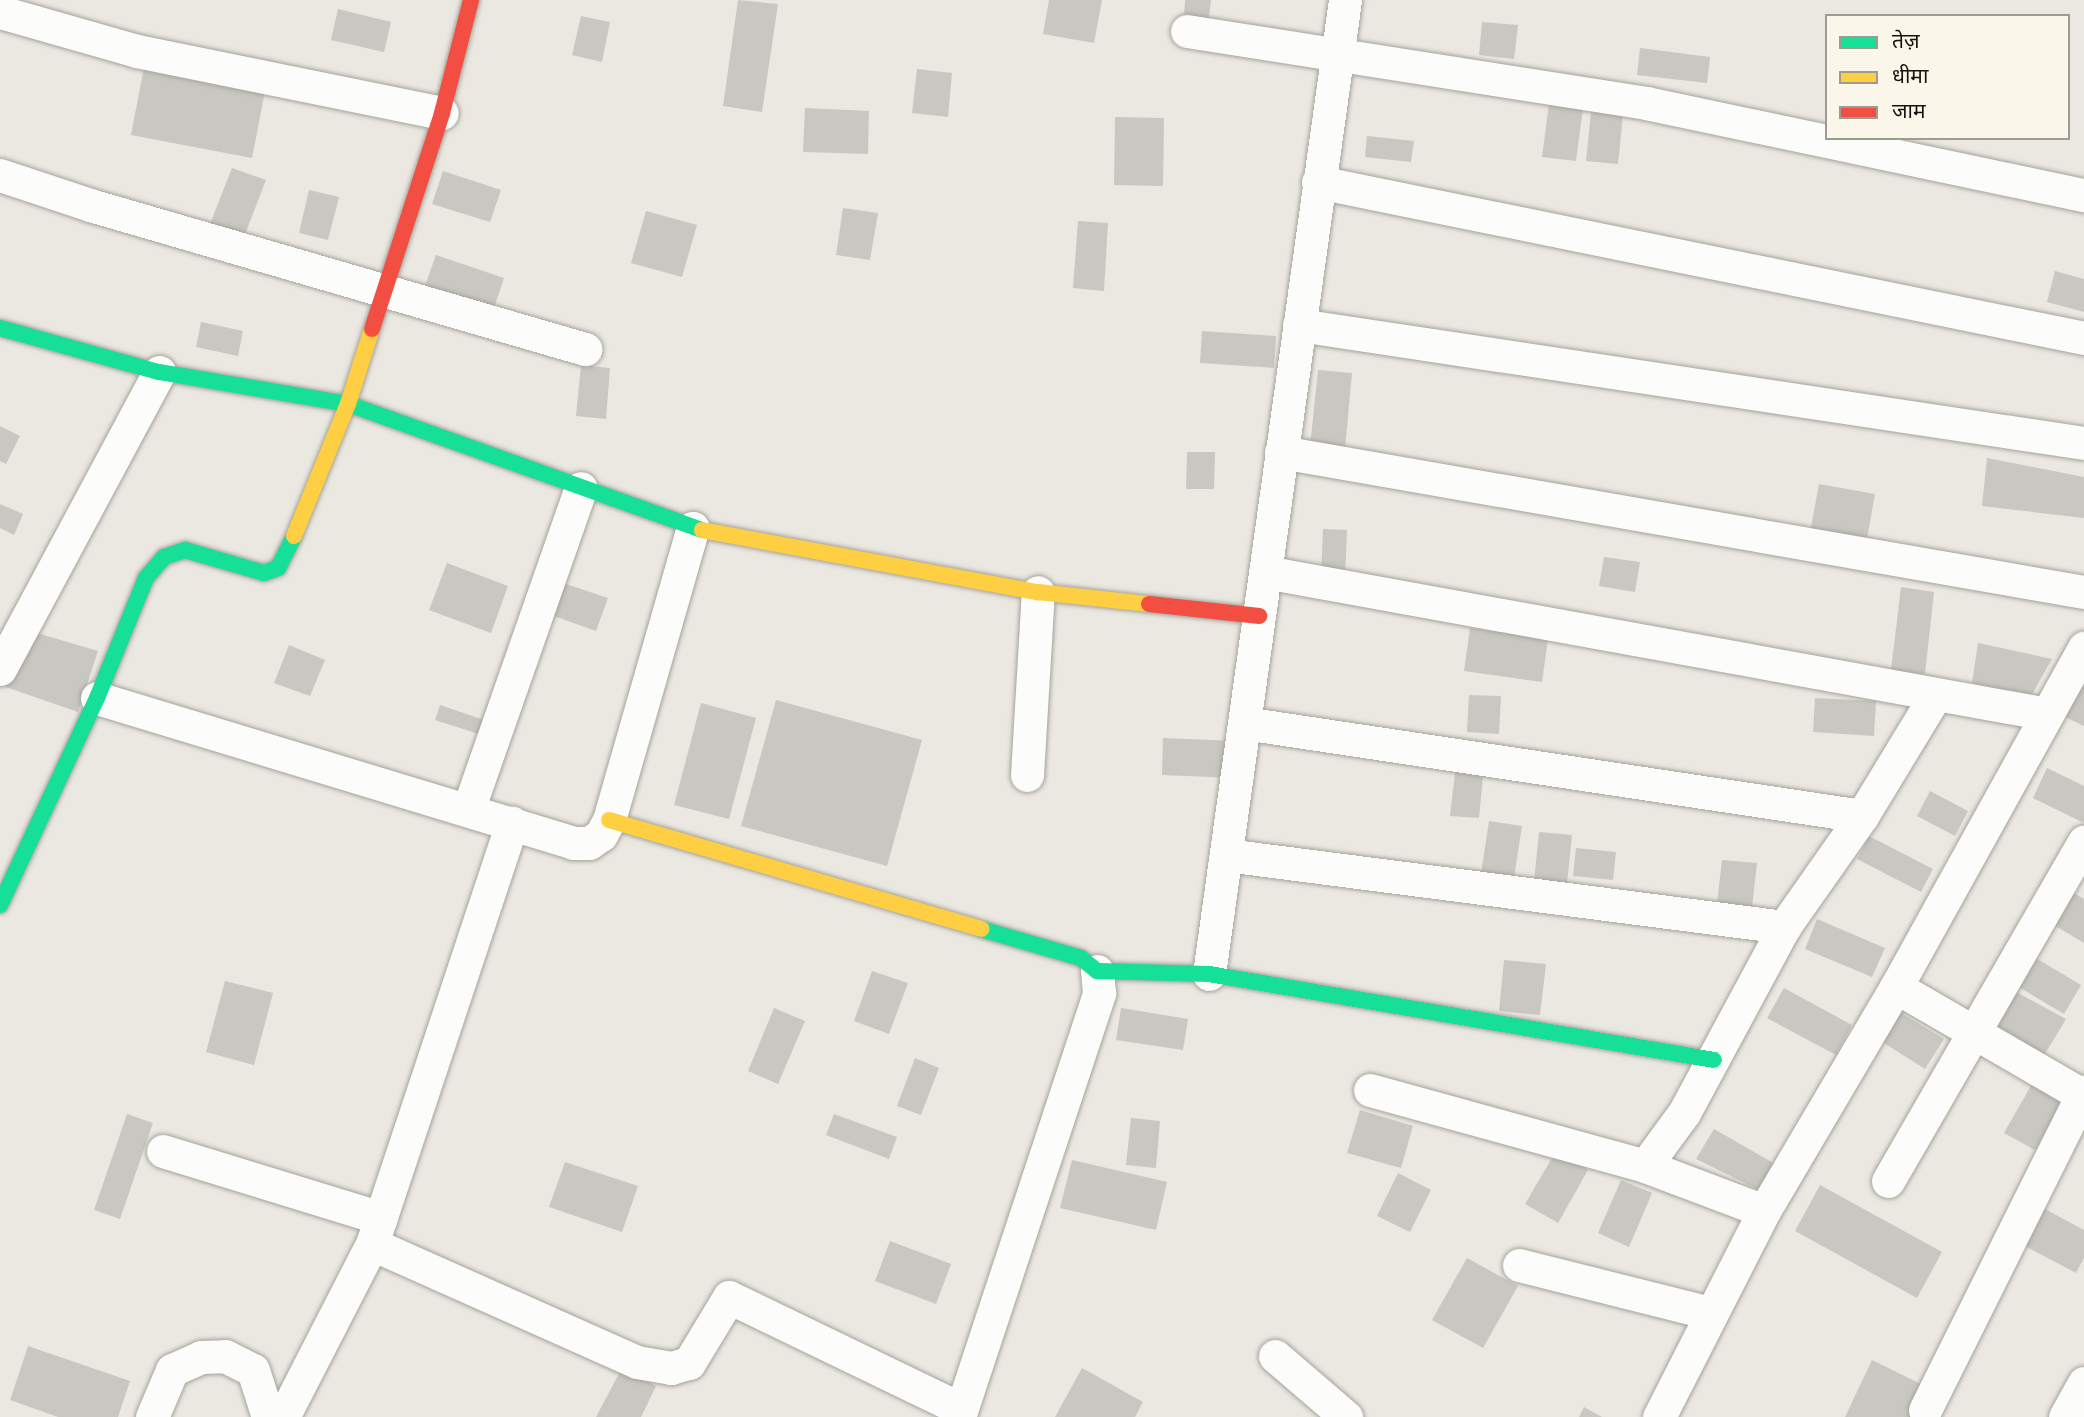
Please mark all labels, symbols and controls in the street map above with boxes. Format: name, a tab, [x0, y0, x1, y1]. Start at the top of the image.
legend	[1825, 14, 2070, 140]
text: तेज़	[1892, 28, 1920, 52]
text: धीमा	[1892, 63, 1928, 87]
text: जाम	[1892, 98, 1926, 122]

